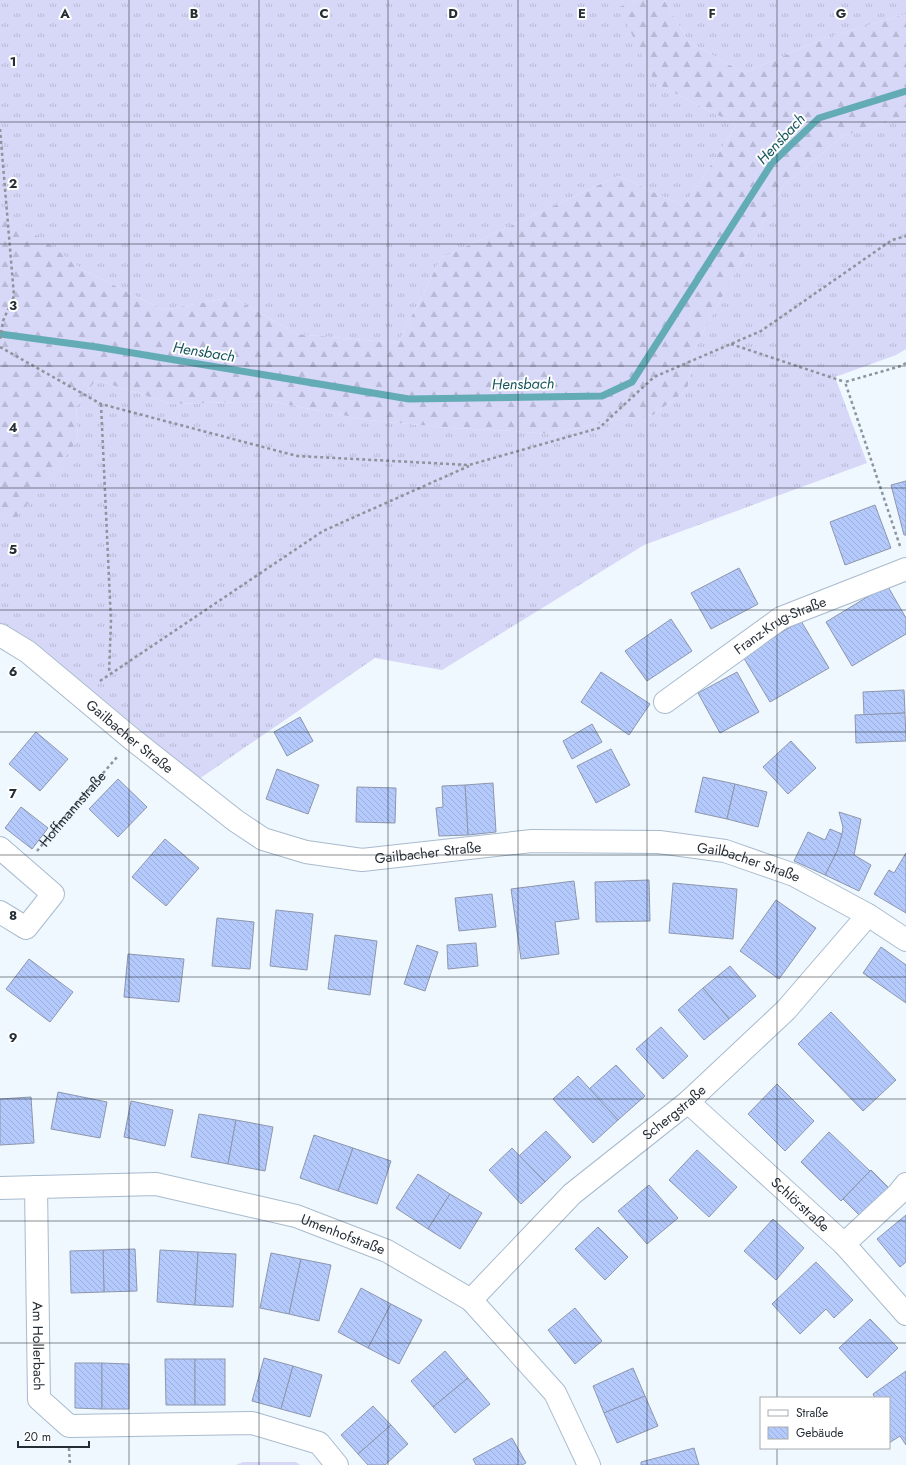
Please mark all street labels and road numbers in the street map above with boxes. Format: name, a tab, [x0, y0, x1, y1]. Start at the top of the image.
street label: Franz-Krug-Straße	[730, 591, 829, 659]
street label: Gailbacher Straße	[82, 695, 178, 778]
street label: Hoffmannstraße	[34, 767, 110, 851]
street label: Gailbacher Straße	[373, 837, 482, 869]
street label: Gailbacher Straße	[696, 837, 804, 887]
street label: Schergstraße	[638, 1080, 710, 1145]
street label: Schlörstraße	[767, 1172, 834, 1236]
street label: Umenhofstraße	[298, 1209, 388, 1259]
street label: Am Hollerbach	[28, 1301, 49, 1391]

